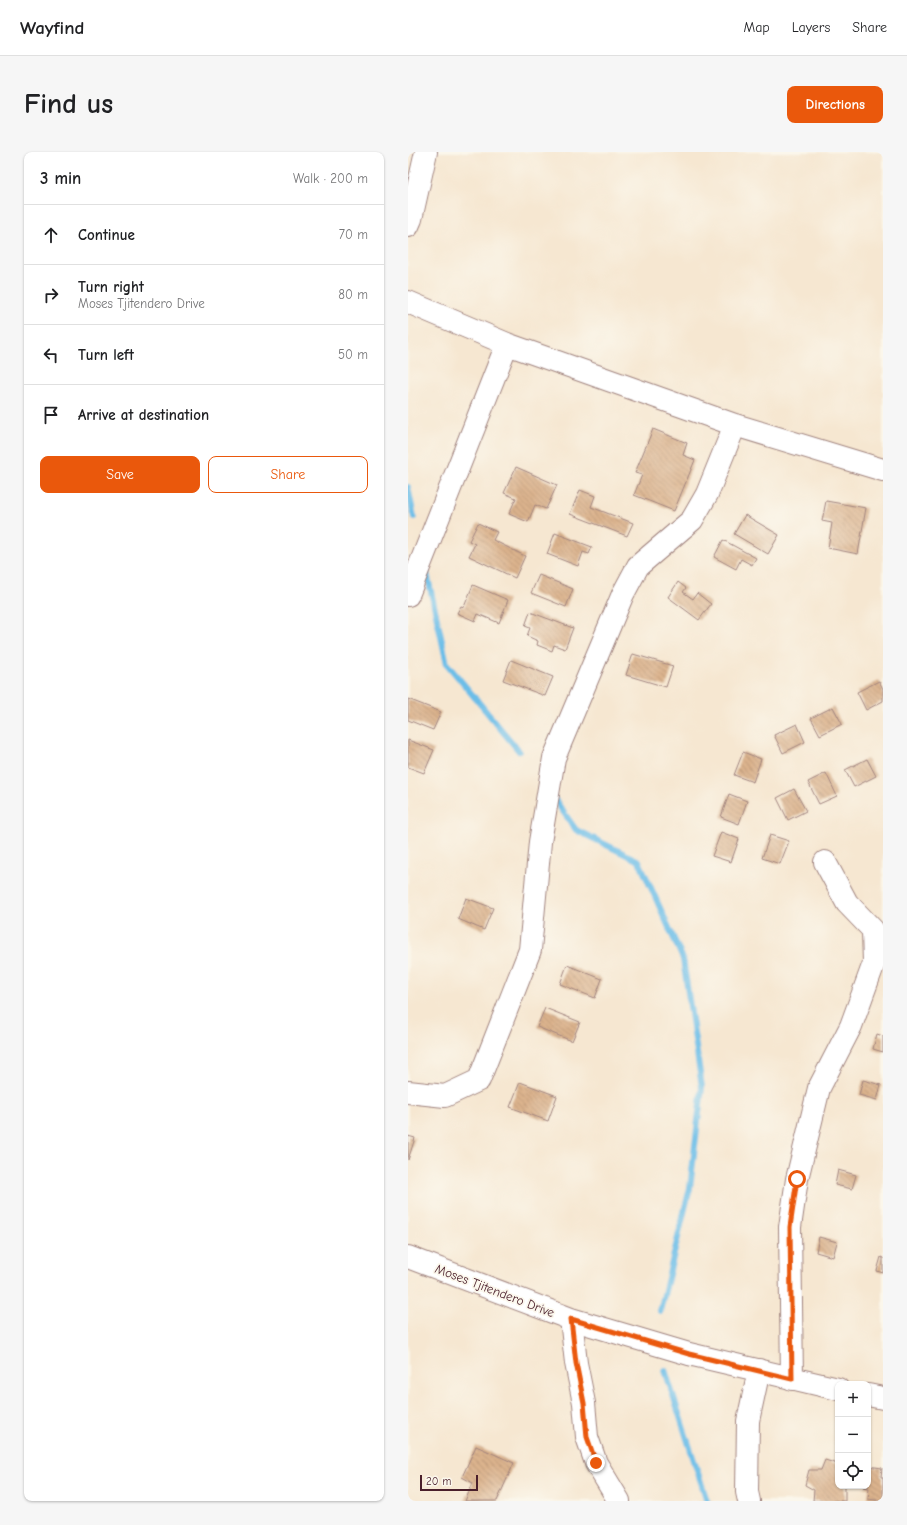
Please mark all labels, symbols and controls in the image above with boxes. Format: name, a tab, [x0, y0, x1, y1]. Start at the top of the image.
text: Wayfind	[20, 17, 84, 39]
text: Map	[743, 19, 770, 36]
text: Layers	[792, 19, 830, 36]
text: Share	[852, 19, 887, 36]
button: Directions	[787, 86, 883, 123]
text: Find us	[24, 88, 113, 120]
text: 3 min	[40, 169, 81, 188]
text: Walk · 200 m	[293, 171, 368, 186]
icon: ahead	[40, 224, 62, 246]
text: Continue	[78, 226, 135, 244]
text: 70 m	[339, 227, 368, 242]
text: Turn right	[78, 278, 144, 296]
icon: right	[40, 284, 62, 306]
text: 80 m	[338, 287, 368, 302]
text: Moses Tjitendero Drive	[78, 296, 205, 311]
icon: left	[40, 344, 62, 366]
text: Turn left	[78, 346, 134, 364]
text: 50 m	[338, 347, 368, 362]
icon: arrive	[40, 404, 62, 426]
text: Arrive at destination	[78, 406, 209, 424]
button: Save	[40, 456, 200, 493]
button: Share	[208, 456, 368, 493]
route start	[788, 1170, 806, 1188]
street label: Moses Tjitendero Drive	[433, 1261, 557, 1320]
map controls	[835, 1381, 871, 1489]
button: +	[835, 1381, 871, 1417]
button: −	[835, 1417, 871, 1453]
button: locate	[835, 1453, 871, 1489]
route end	[587, 1454, 605, 1472]
scale bar	[420, 1473, 478, 1492]
text: 20 m	[426, 1475, 451, 1488]

